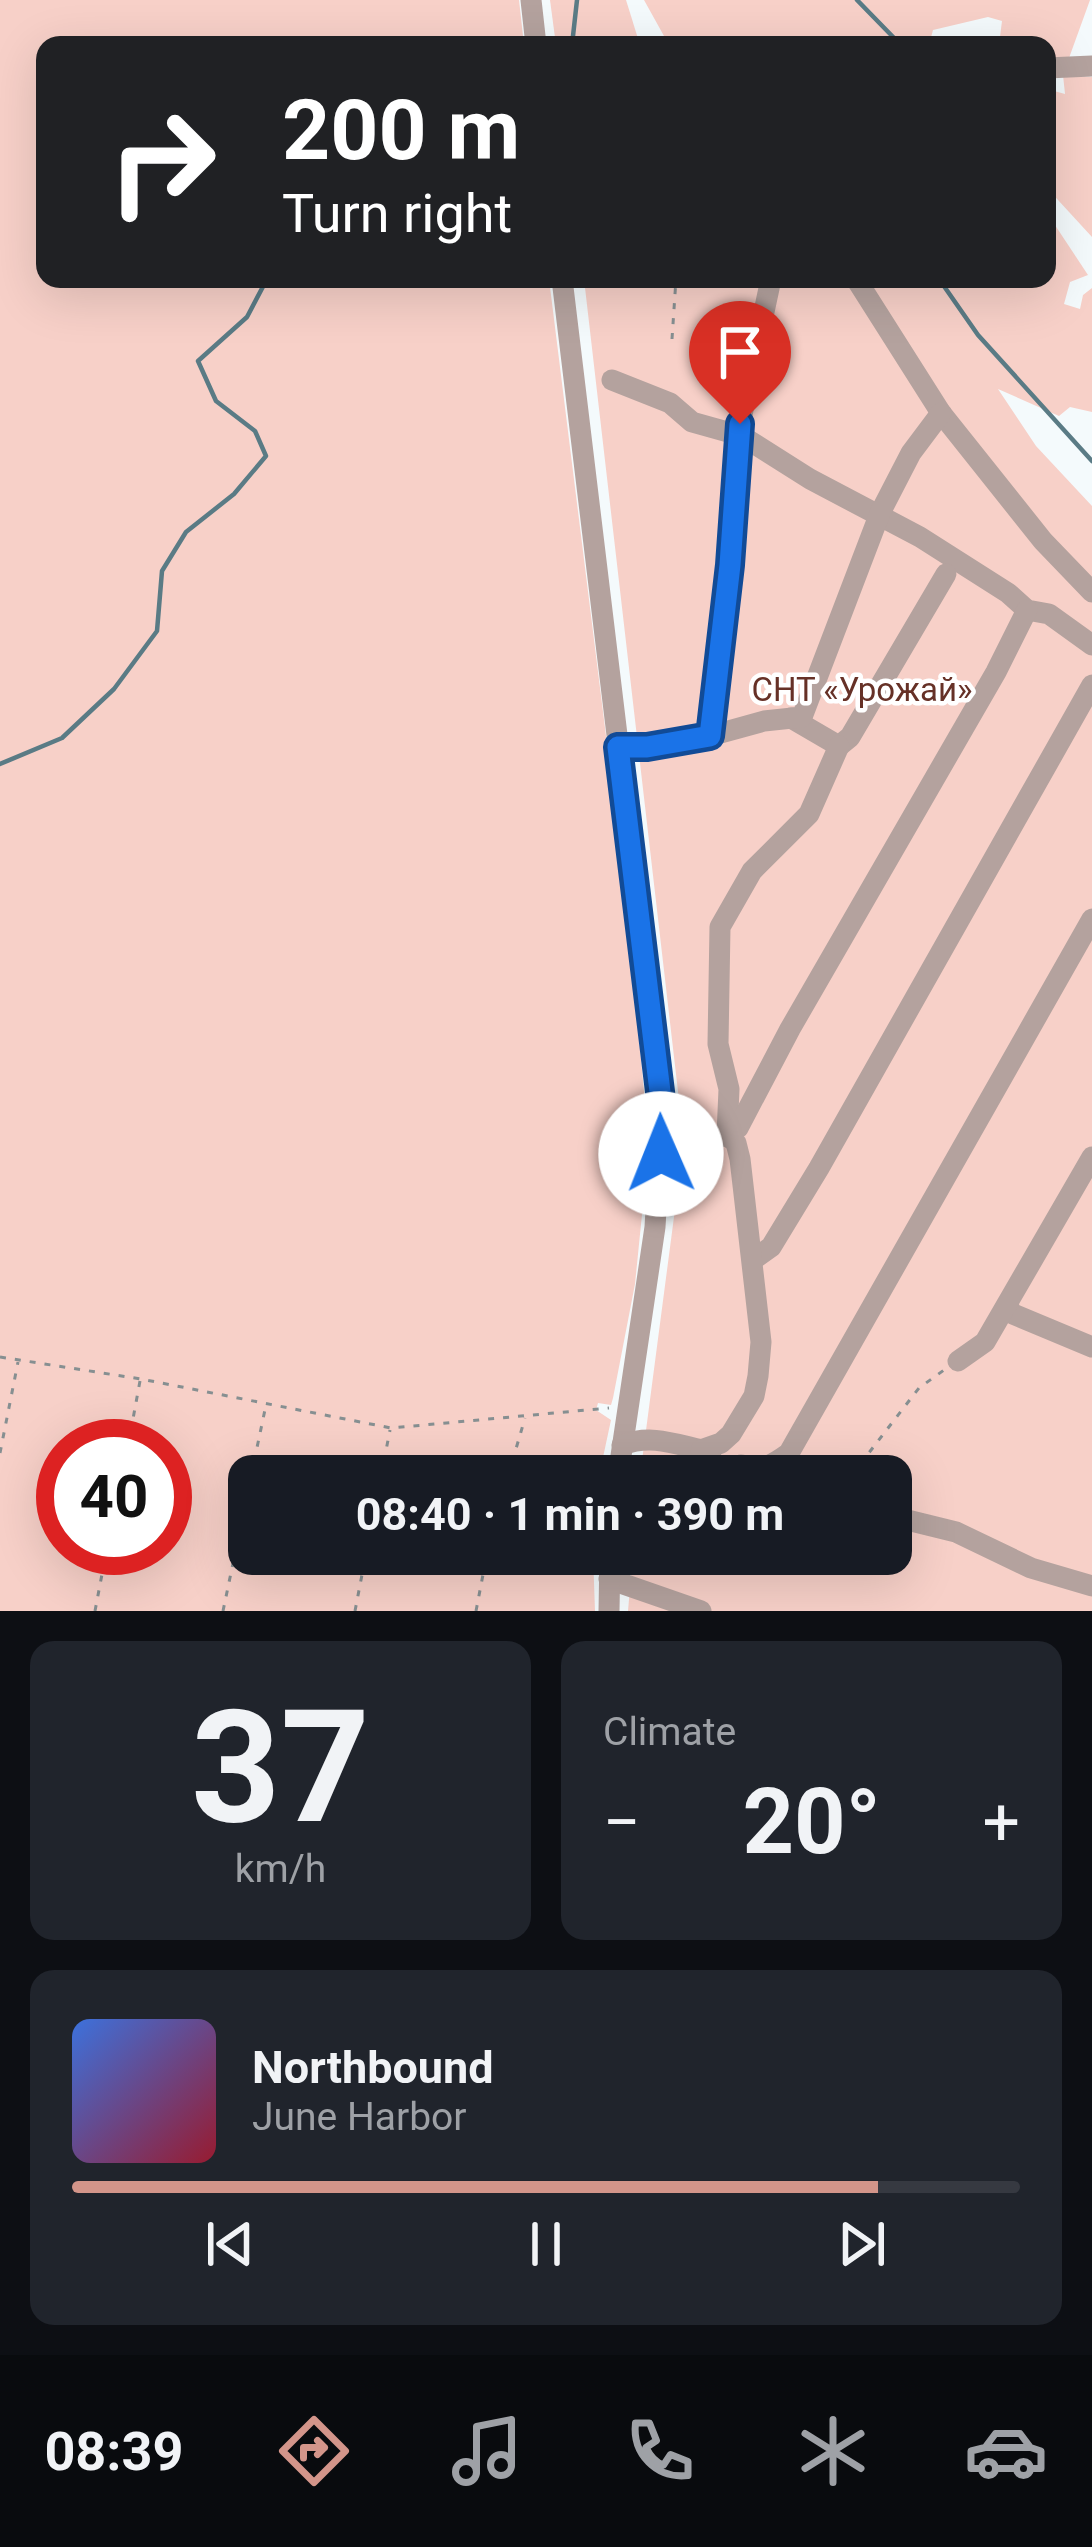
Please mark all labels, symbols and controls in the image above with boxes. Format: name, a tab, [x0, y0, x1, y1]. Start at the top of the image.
text: 200 m	[282, 81, 520, 180]
icon: right	[84, 84, 240, 240]
text: Turn right	[282, 182, 512, 245]
pin	[689, 301, 791, 424]
icon: arrive	[707, 319, 773, 385]
park label: СНТ «Урожай»	[751, 670, 973, 709]
position arrow	[598, 1091, 724, 1217]
speed limit sign: 40	[36, 1419, 192, 1575]
text: 08:40 · 1 min · 390 m	[356, 1488, 784, 1541]
text: 37	[191, 1676, 370, 1859]
text: Climate	[603, 1709, 736, 1755]
text: 20°	[742, 1770, 881, 1875]
text: −	[603, 1784, 641, 1861]
text: +	[983, 1784, 1020, 1861]
text: km/h	[235, 1846, 326, 1892]
text: Northbound	[252, 2041, 494, 2094]
text: June Harbor	[252, 2094, 467, 2140]
icon: previous	[197, 2211, 263, 2277]
icon: pause	[513, 2211, 579, 2277]
icon: next	[829, 2211, 895, 2277]
icon: directions	[272, 2409, 356, 2493]
icon: music	[445, 2409, 529, 2493]
icon: phone	[618, 2409, 702, 2493]
icon: climate	[791, 2409, 875, 2493]
icon: car	[964, 2409, 1048, 2493]
text: 08:39	[44, 2420, 184, 2483]

